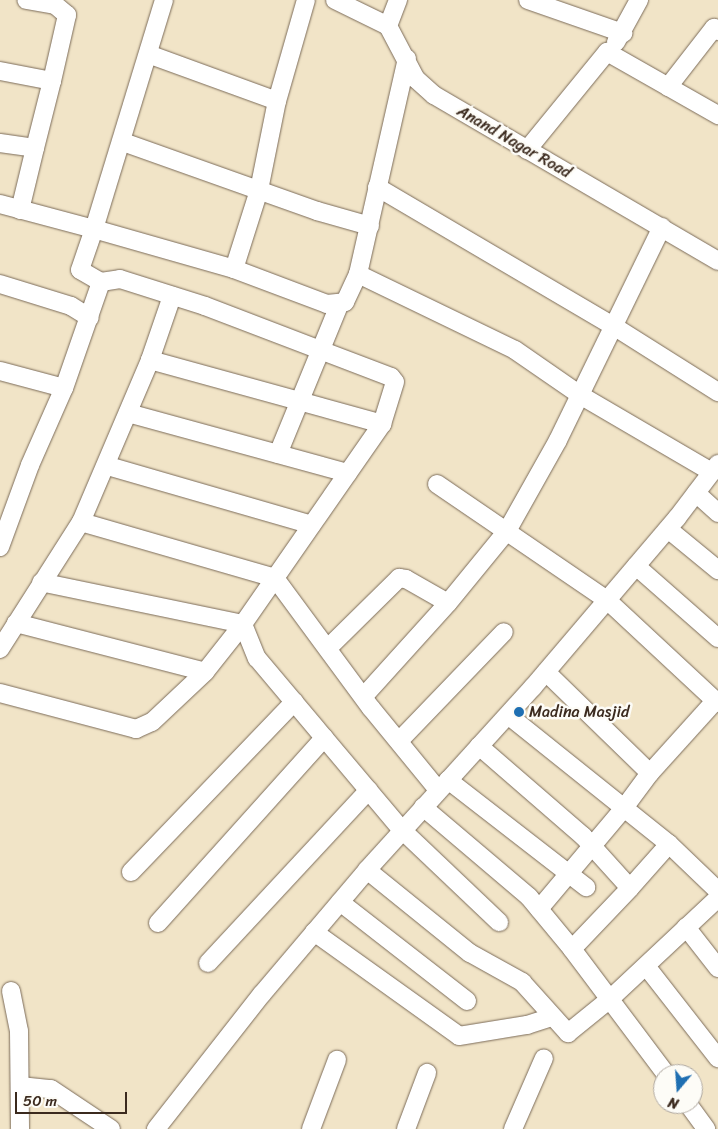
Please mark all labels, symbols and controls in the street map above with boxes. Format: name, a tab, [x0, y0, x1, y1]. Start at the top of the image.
street label: Anand Nagar Road	[454, 102, 574, 182]
place label: Madina Masjid	[529, 702, 630, 722]
marker: Madina Masjid	[513, 706, 525, 718]
north arrow	[653, 1064, 703, 1114]
scale bar	[18, 1082, 130, 1114]
text: 50 m	[23, 1088, 57, 1114]
text: N	[665, 1089, 682, 1116]

